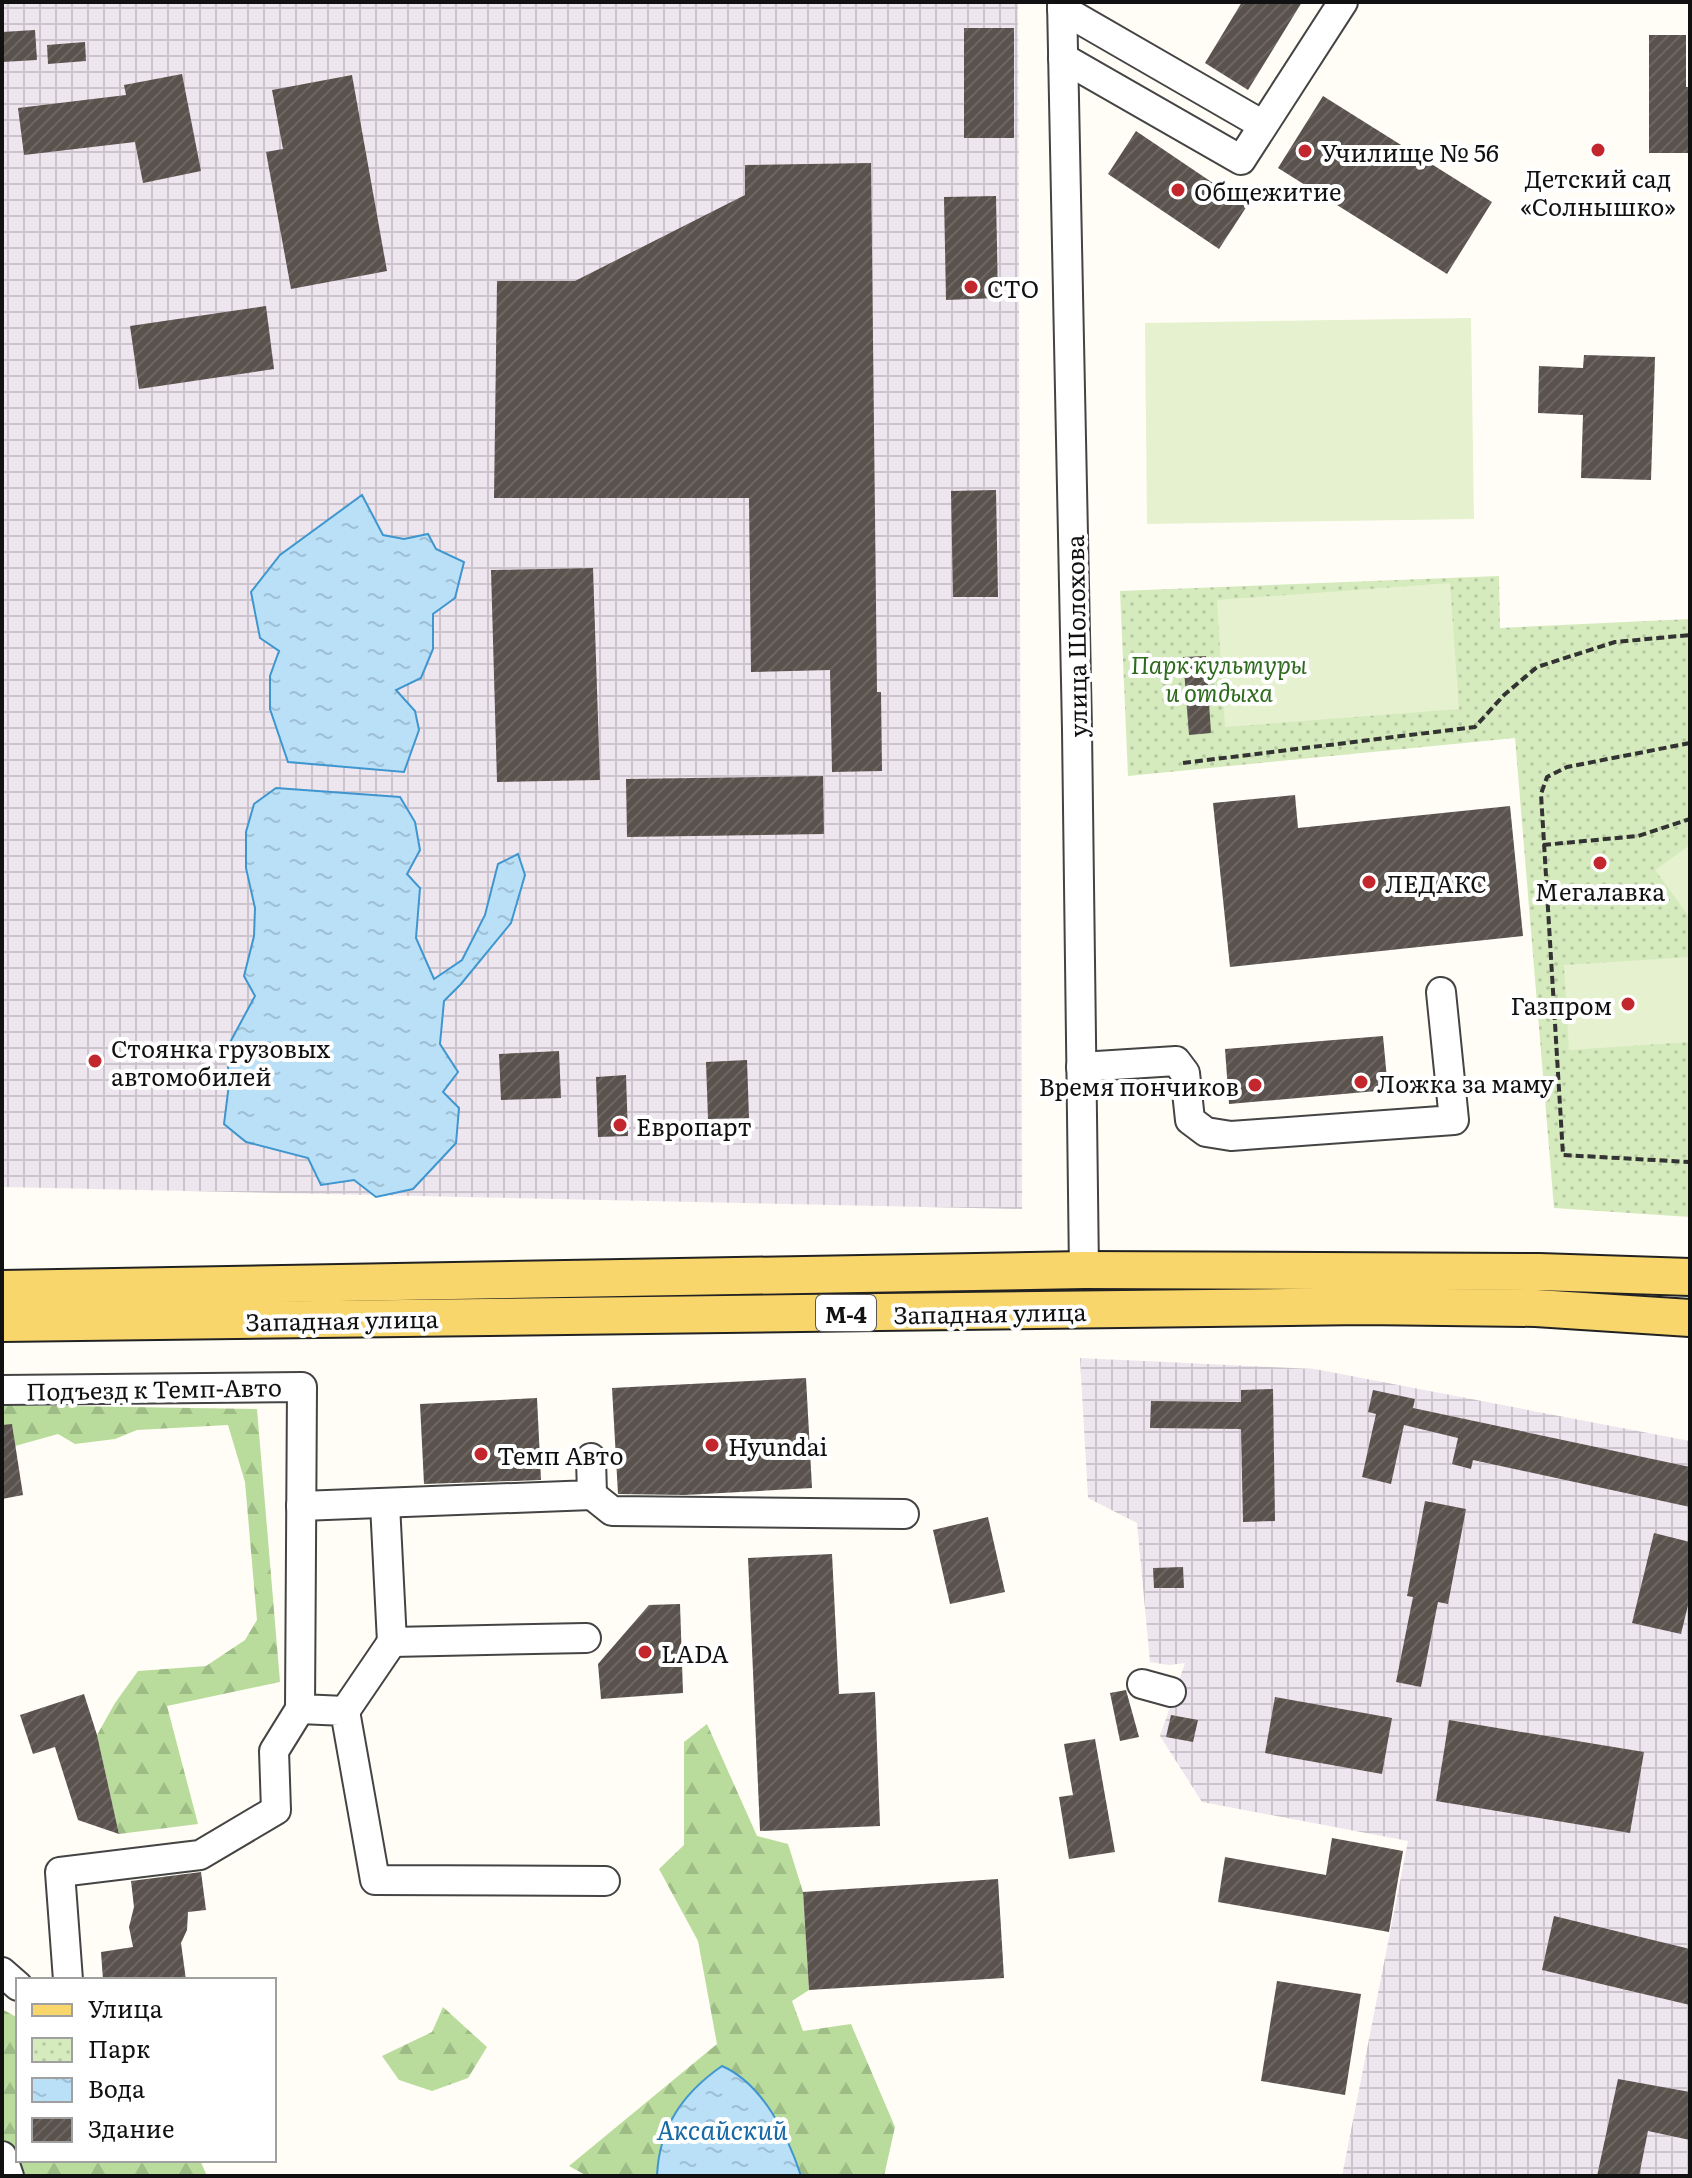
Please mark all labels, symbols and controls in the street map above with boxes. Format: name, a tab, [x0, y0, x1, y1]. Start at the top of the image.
place label: Училище № 56	[1321, 134, 1499, 169]
marker: Детский сад «Солнышко»	[1589, 141, 1607, 159]
marker: Училище № 56	[1296, 142, 1314, 160]
place label: Детский сад «Солнышко»	[1520, 160, 1676, 223]
place label: Общежитие	[1194, 173, 1341, 208]
marker: Общежитие	[1169, 181, 1187, 199]
place label: СТО	[987, 270, 1039, 305]
marker: СТО	[962, 278, 980, 296]
street label: улица Шолохова	[1056, 534, 1094, 738]
park label: Парк культуры и отдыха	[1131, 646, 1308, 709]
marker: Мегалавка	[1591, 854, 1609, 872]
place label: ЛЕДАКС	[1385, 865, 1487, 900]
marker: ЛЕДАКС	[1360, 873, 1378, 891]
place label: Мегалавка	[1535, 873, 1665, 908]
place label: Газпром	[1511, 987, 1612, 1022]
marker: Газпром	[1619, 995, 1637, 1013]
place label: Стоянка грузовых автомобилей	[111, 1030, 331, 1093]
marker: Стоянка грузовых автомобилей	[86, 1052, 104, 1070]
place label: Ложка за маму	[1377, 1065, 1554, 1100]
place label: Время пончиков	[1039, 1068, 1239, 1103]
marker: Ложка за маму	[1352, 1073, 1370, 1091]
marker: Время пончиков	[1246, 1076, 1264, 1094]
place label: Европарт	[636, 1108, 752, 1143]
marker: Европарт	[611, 1116, 629, 1134]
street label: Западная улица	[893, 1293, 1087, 1331]
road number: М-4	[816, 1295, 876, 1331]
street label: Западная улица	[245, 1300, 439, 1338]
street label: Подъезд к Темп-Авто	[26, 1368, 282, 1408]
place label: Hyundai	[728, 1428, 828, 1463]
marker: Hyundai	[703, 1436, 721, 1454]
place label: Темп Авто	[497, 1437, 624, 1472]
marker: Темп Авто	[472, 1445, 490, 1463]
place label: LADA	[661, 1635, 729, 1670]
marker: LADA	[636, 1643, 654, 1661]
legend	[16, 1978, 276, 2162]
text: Улица	[88, 1990, 163, 2025]
text: Парк	[88, 2030, 150, 2065]
text: Вода	[88, 2070, 145, 2105]
water label: Аксайский	[656, 2109, 788, 2148]
text: Здание	[88, 2110, 174, 2145]

